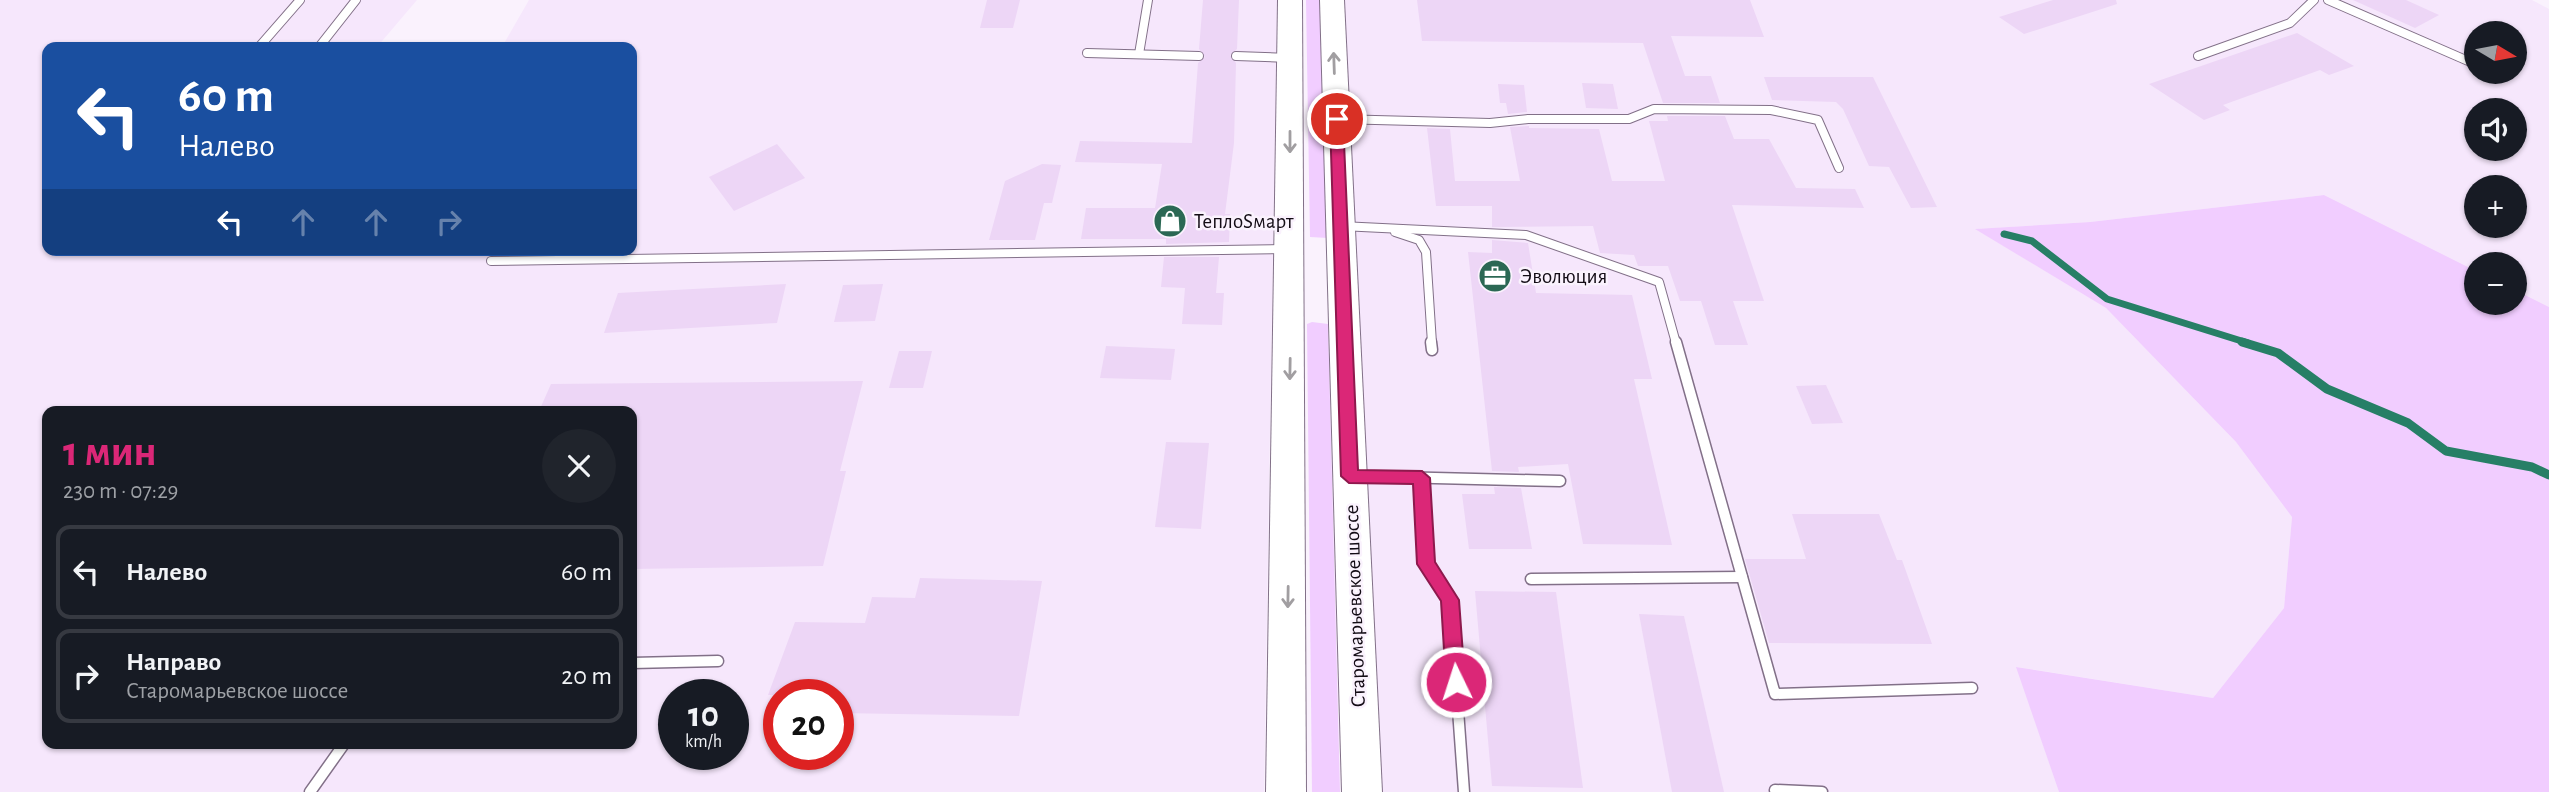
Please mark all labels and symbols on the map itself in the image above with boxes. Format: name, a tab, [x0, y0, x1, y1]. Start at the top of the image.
north arrow	[2464, 21, 2527, 84]
one-way arrow	[1327, 52, 1341, 75]
pin	[1307, 89, 1367, 149]
one-way arrow	[1283, 130, 1297, 153]
shop icon: ТеплоSмарт	[1151, 202, 1189, 240]
place label: ТеплоSмарт	[1194, 211, 1294, 232]
office icon: Эволюция	[1476, 257, 1514, 295]
place label: Эволюция	[1520, 266, 1607, 287]
one-way arrow	[1283, 357, 1297, 380]
street label: Старомарьевское шоссе	[1341, 504, 1369, 708]
one-way arrow	[1281, 585, 1294, 608]
position arrow	[1419, 645, 1493, 719]
speed limit sign: 20	[763, 679, 854, 770]

